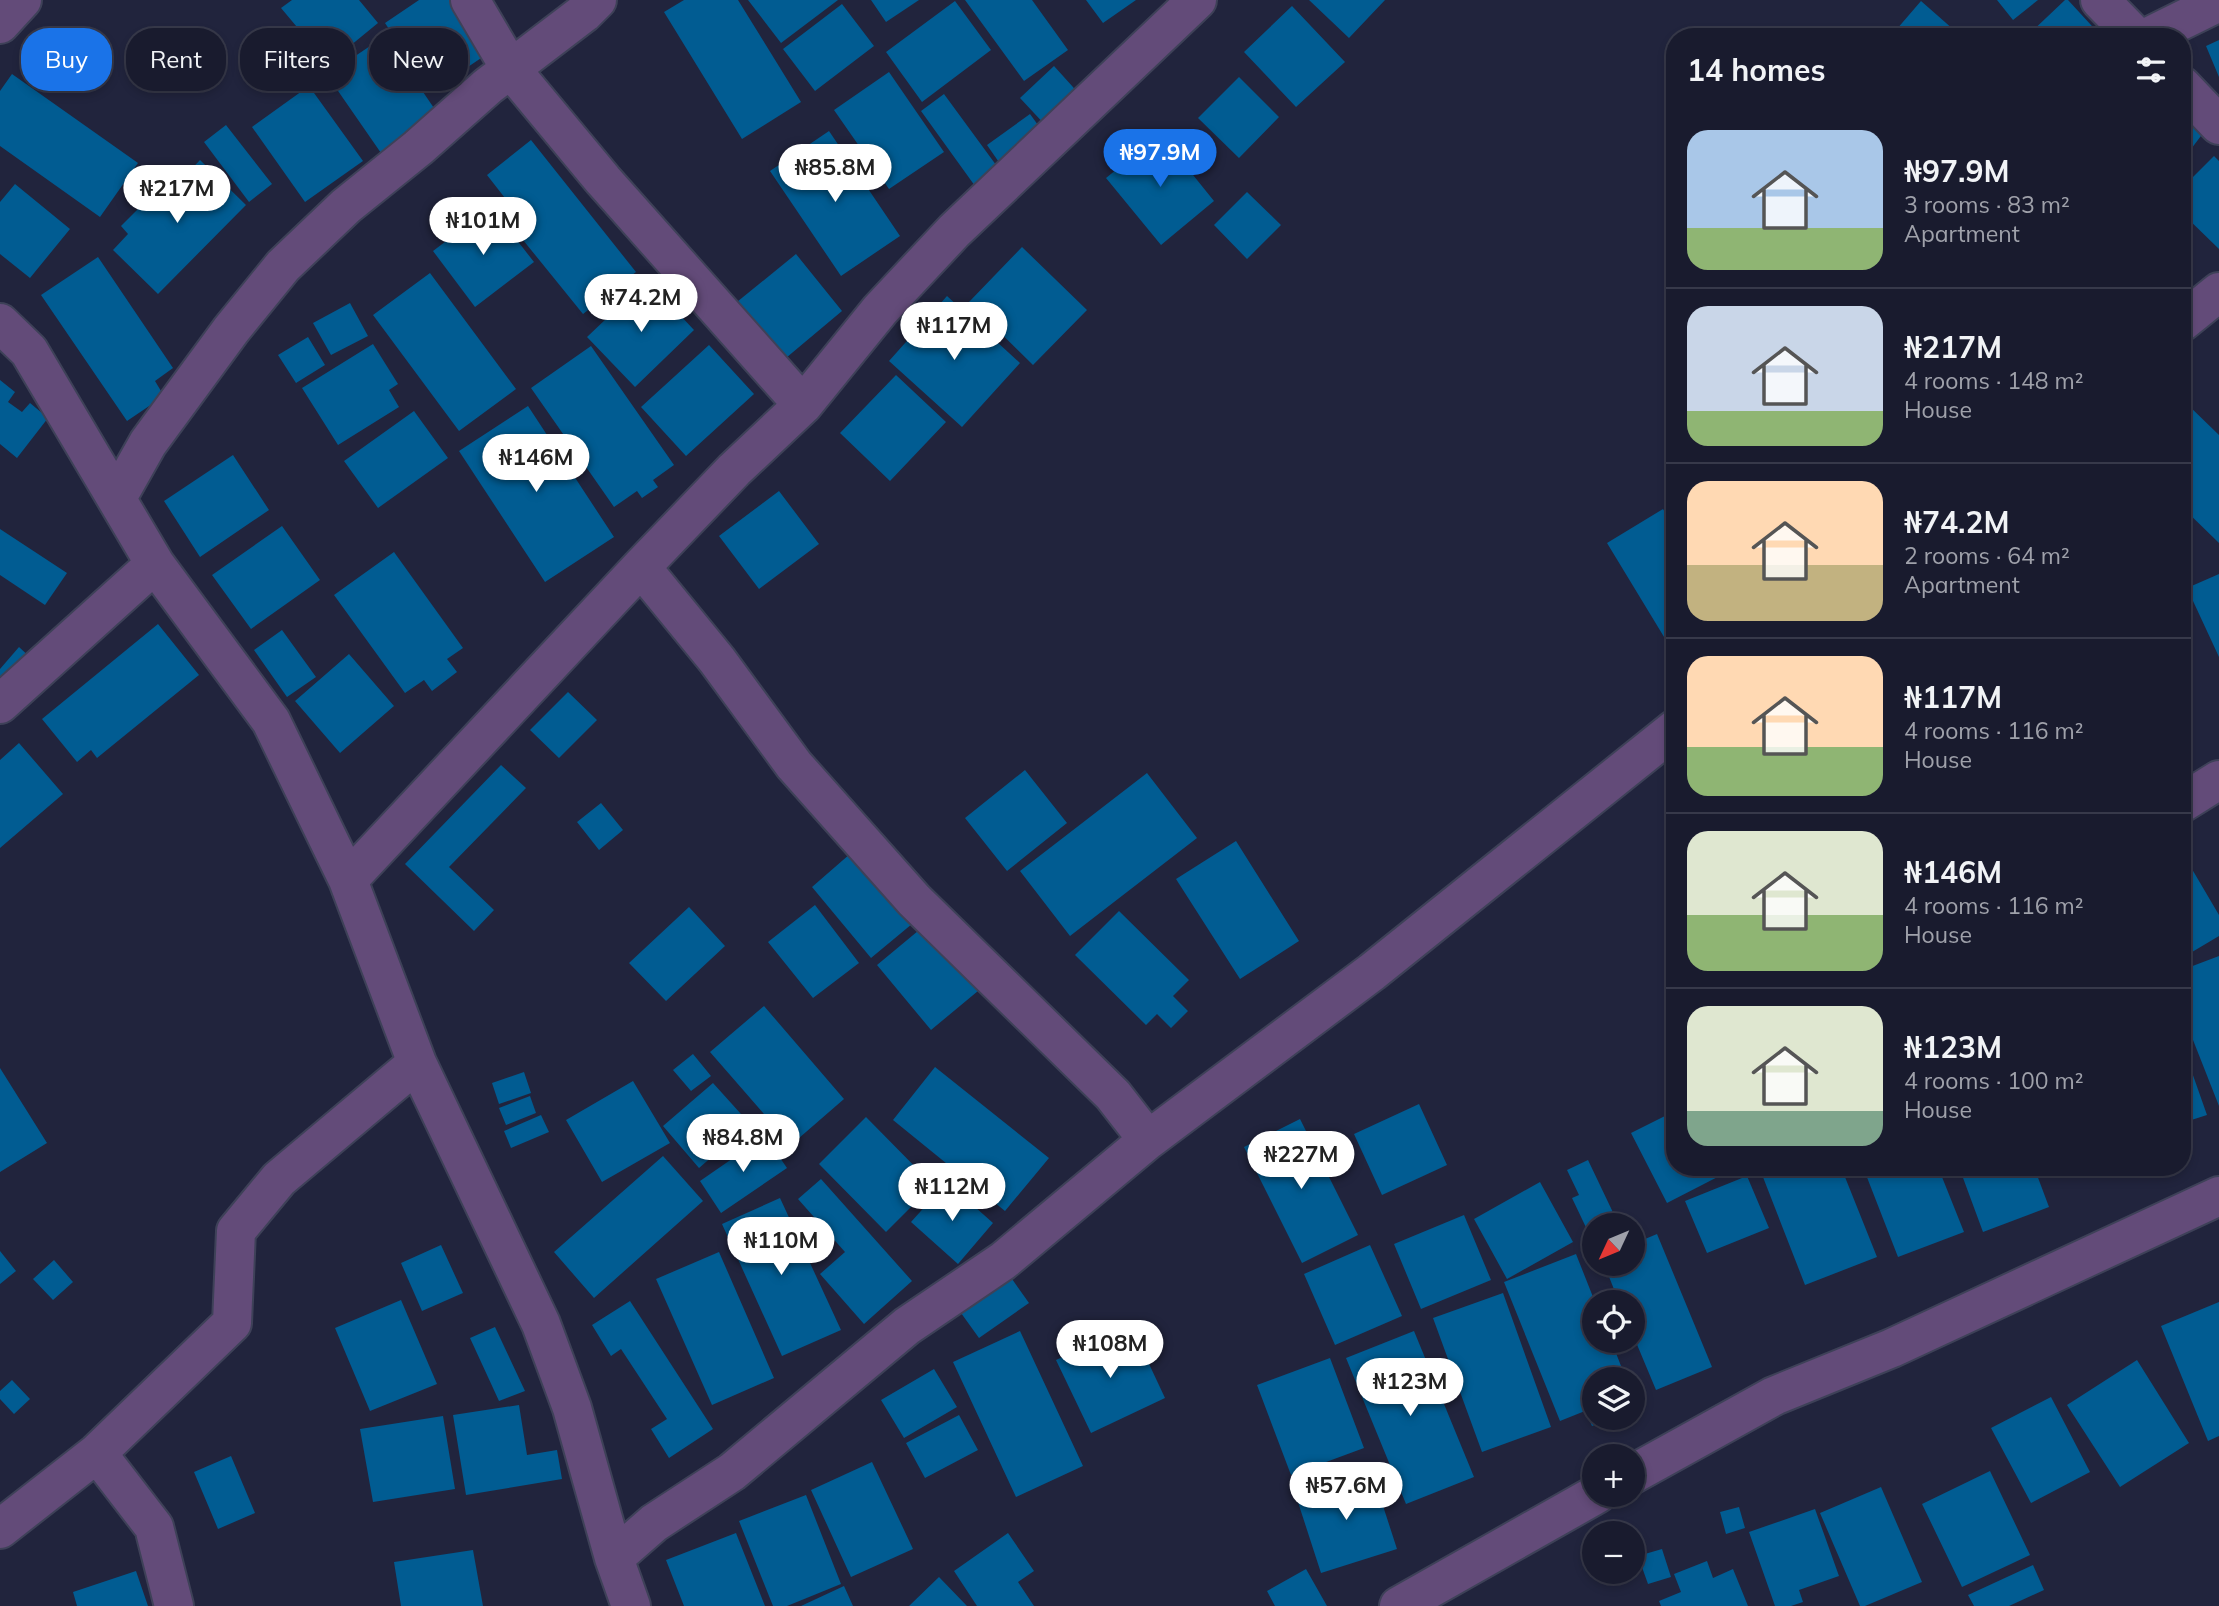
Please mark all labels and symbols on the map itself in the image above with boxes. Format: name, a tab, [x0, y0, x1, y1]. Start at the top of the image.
pin: ₦97.9M	[1103, 130, 1217, 189]
pin: ₦85.8M	[778, 144, 892, 204]
pin: ₦217M	[128, 166, 226, 225]
pin: ₦101M	[434, 198, 532, 257]
pin: ₦74.2M	[584, 274, 698, 334]
pin: ₦117M	[905, 302, 1003, 362]
pin: ₦146M	[487, 434, 585, 494]
pin: ₦84.8M	[686, 1114, 800, 1174]
pin: ₦227M	[1252, 1132, 1350, 1191]
pin: ₦112M	[903, 1164, 1001, 1223]
north arrow	[1582, 1213, 1645, 1276]
pin: ₦110M	[732, 1218, 830, 1277]
pin: ₦108M	[1061, 1320, 1159, 1380]
pin: ₦123M	[1361, 1358, 1459, 1418]
pin: ₦57.6M	[1289, 1462, 1403, 1522]

